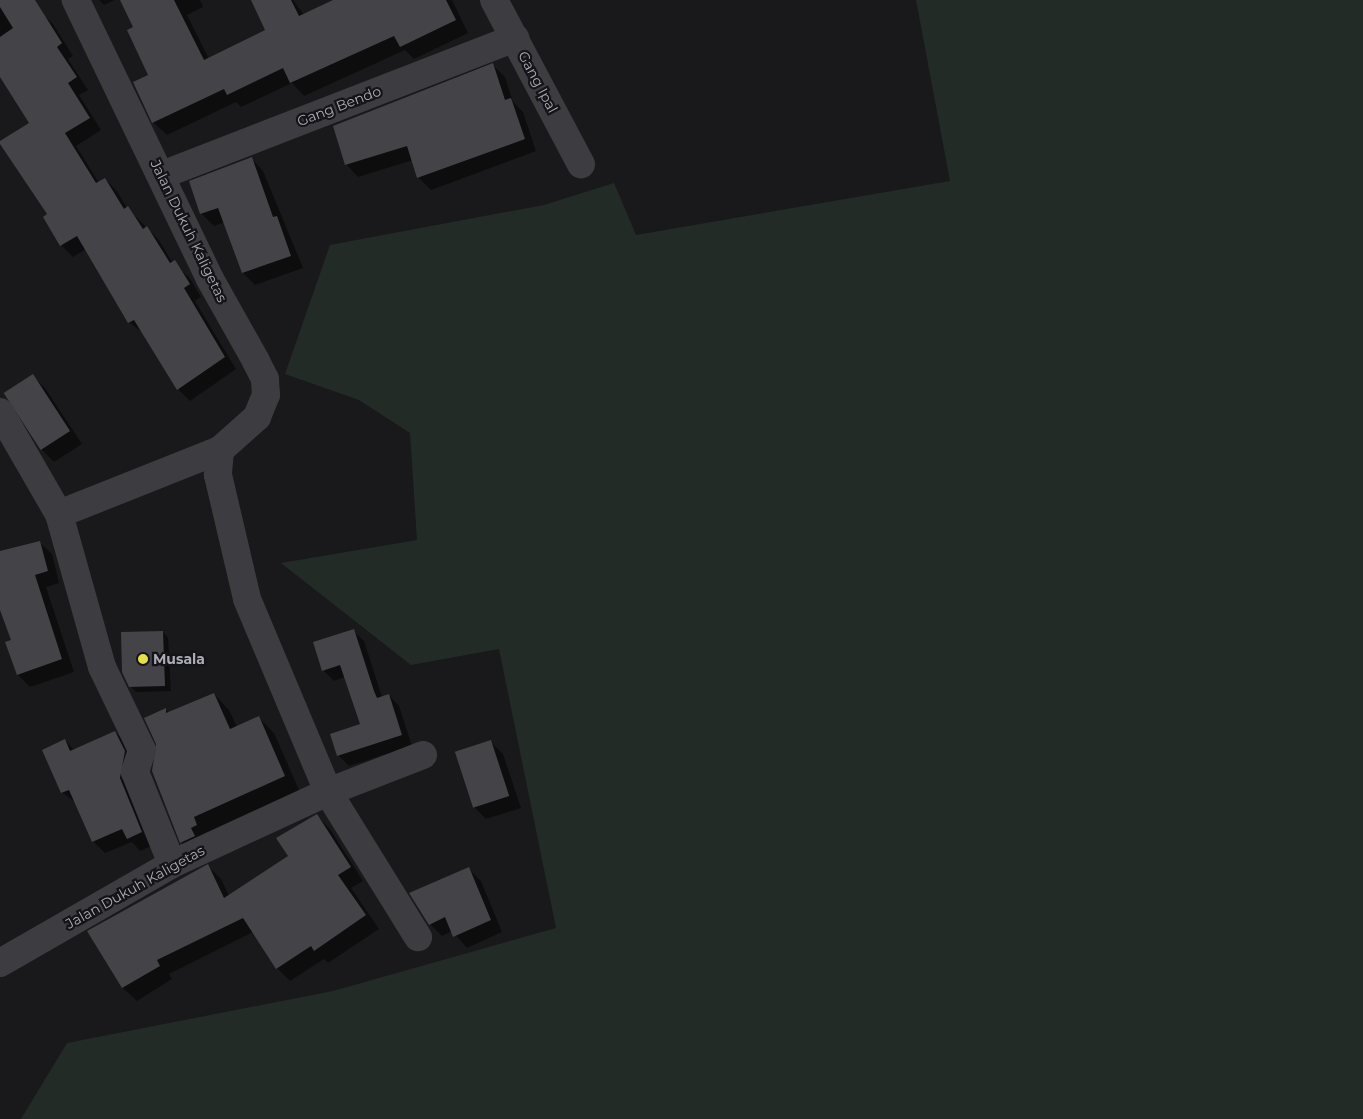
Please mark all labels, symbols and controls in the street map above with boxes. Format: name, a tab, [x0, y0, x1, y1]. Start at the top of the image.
street label: Gang Ipal	[515, 48, 561, 116]
street label: Gang Bendo	[295, 82, 383, 130]
street label: Jalan Dukuh Kaligetas	[147, 157, 231, 305]
place label: Musala	[153, 651, 205, 667]
marker: Musala	[137, 653, 149, 665]
street label: Jalan Dukuh Kaligetas	[63, 842, 207, 932]

